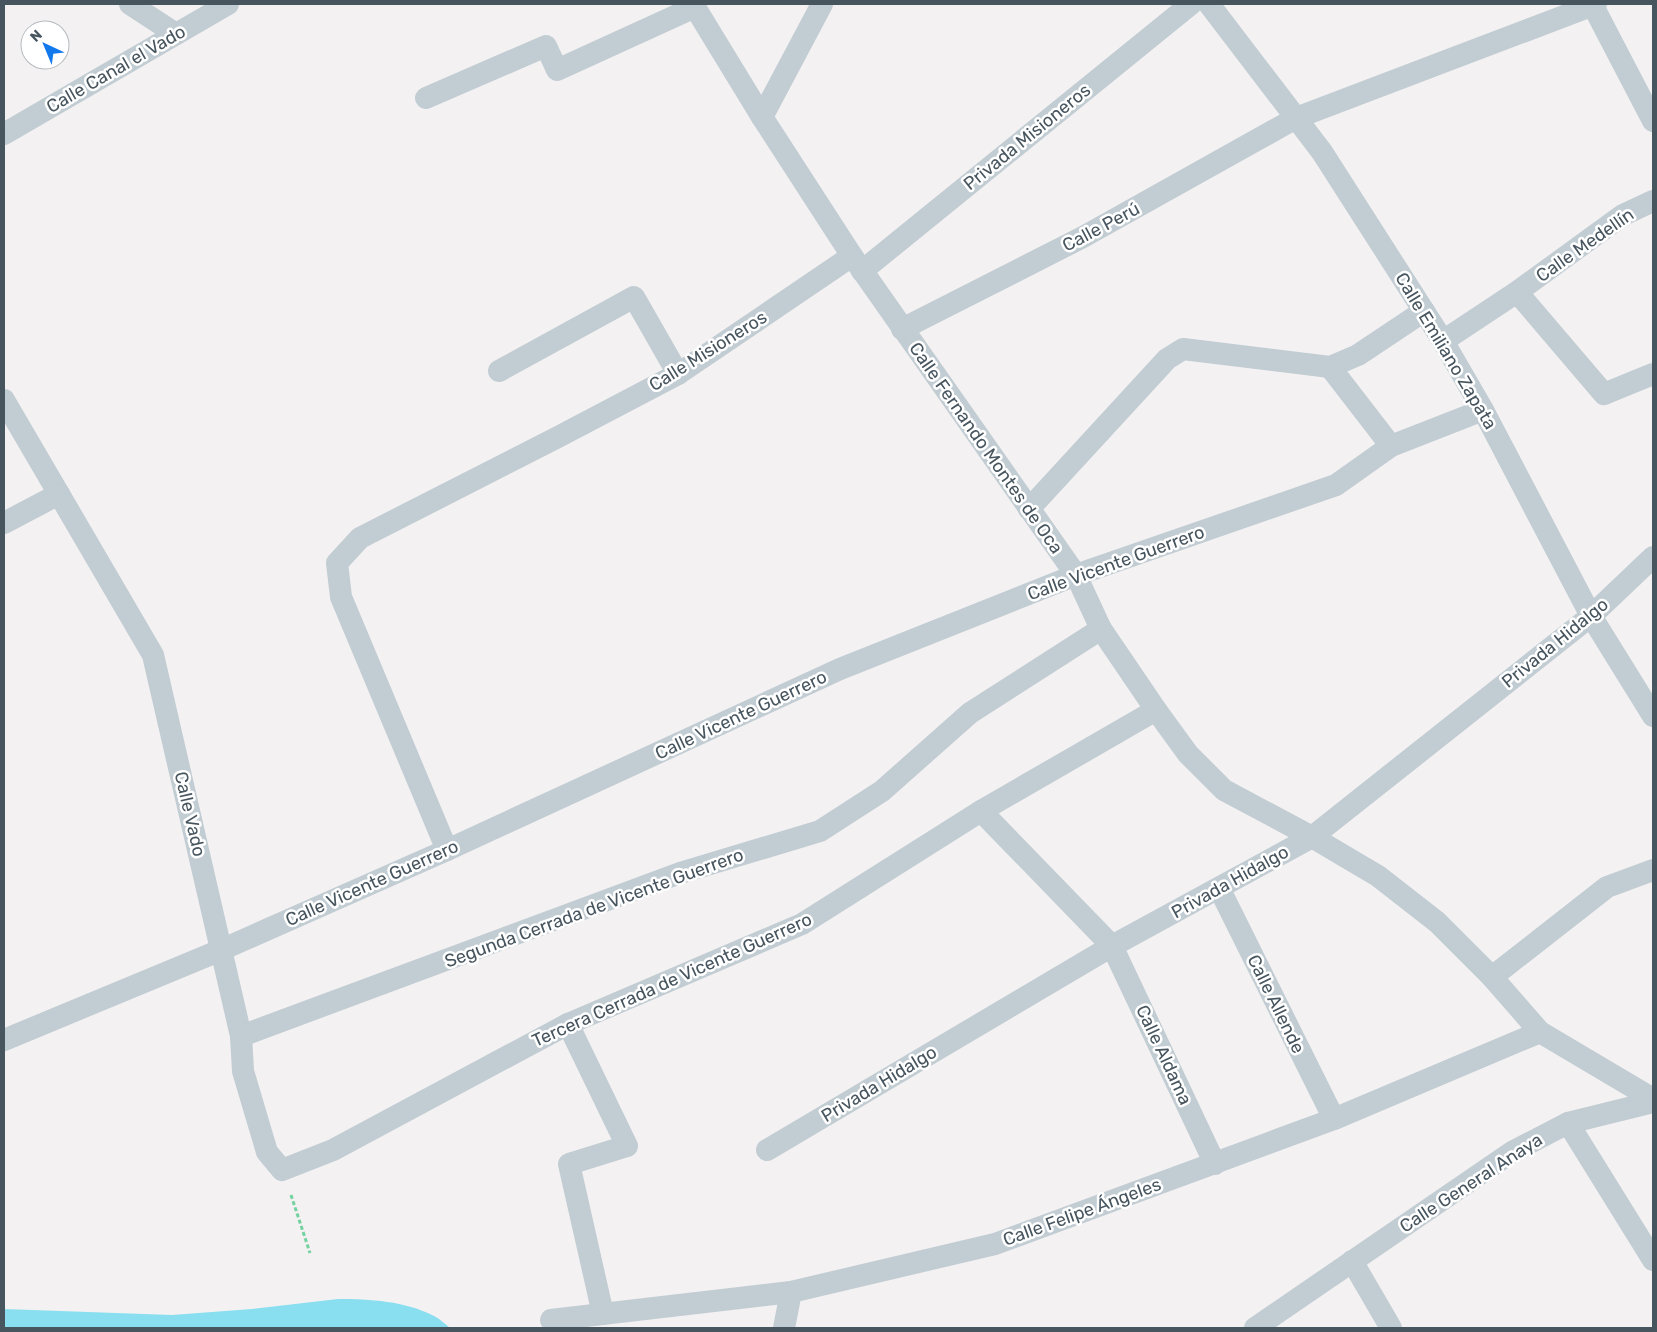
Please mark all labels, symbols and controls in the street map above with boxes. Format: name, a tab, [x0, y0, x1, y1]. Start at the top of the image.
north arrow	[20, 20, 70, 70]
street label: Calle Canal el Vado	[43, 20, 189, 118]
text: N	[27, 26, 46, 46]
street label: Privada Misioneros	[959, 79, 1095, 195]
street label: Calle Perú	[1059, 197, 1143, 257]
street label: Calle Medellín	[1532, 203, 1638, 287]
street label: Calle Emiliano Zapata	[1390, 269, 1502, 433]
street label: Calle Misioneros	[645, 306, 771, 396]
street label: Calle Fernando Montes de Oca	[904, 338, 1068, 558]
street label: Calle Vicente Guerrero	[1024, 521, 1208, 605]
street label: Privada Hidalgo	[1497, 593, 1613, 693]
street label: Calle Vicente Guerrero	[652, 666, 830, 764]
street label: Calle Vado	[170, 769, 210, 859]
street label: Calle Vicente Guerrero	[282, 835, 462, 931]
street label: Privada Hidalgo	[1168, 841, 1292, 923]
street label: Segunda Cerrada de Vicente Guerrero	[442, 844, 746, 972]
street label: Tercera Cerrada de Vicente Guerrero	[529, 908, 815, 1052]
street label: Calle Allende	[1243, 951, 1309, 1057]
street label: Calle Aldama	[1131, 1002, 1197, 1108]
street label: Privada Hidalgo	[817, 1041, 941, 1127]
street label: Calle General Anaya	[1396, 1129, 1546, 1237]
street label: Calle Felipe Ángeles	[1000, 1173, 1164, 1251]

